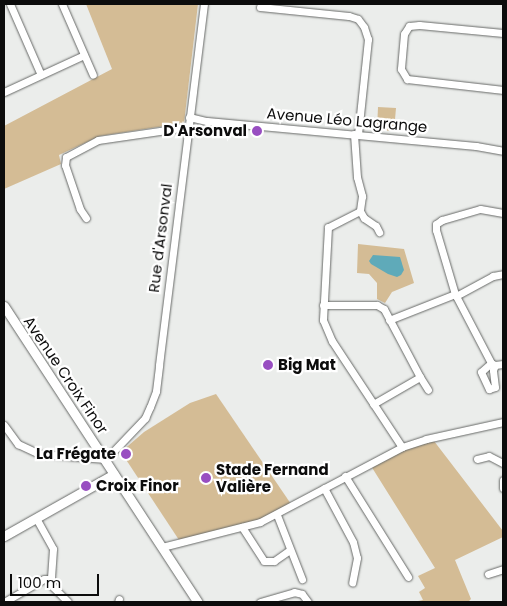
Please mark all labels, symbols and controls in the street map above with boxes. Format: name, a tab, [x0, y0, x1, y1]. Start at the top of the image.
street label: Avenue Léo Lagrange	[266, 104, 428, 136]
place label: D'Arsonval	[163, 122, 247, 140]
marker: D'Arsonval	[251, 125, 263, 137]
street label: Rue d'Arsonval	[144, 183, 176, 293]
street label: Avenue Croix Finor	[20, 313, 112, 437]
place label: Big Mat	[278, 356, 336, 374]
marker: Big Mat	[262, 359, 274, 371]
place label: La Frégate	[36, 445, 116, 463]
marker: La Frégate	[120, 448, 132, 460]
place label: Stade Fernand Valière	[216, 460, 329, 495]
marker: Stade Fernand Valière	[200, 472, 212, 484]
place label: Croix Finor	[96, 477, 179, 495]
marker: Croix Finor	[80, 480, 92, 492]
scale bar	[12, 564, 101, 596]
text: 100 m	[18, 572, 61, 593]

